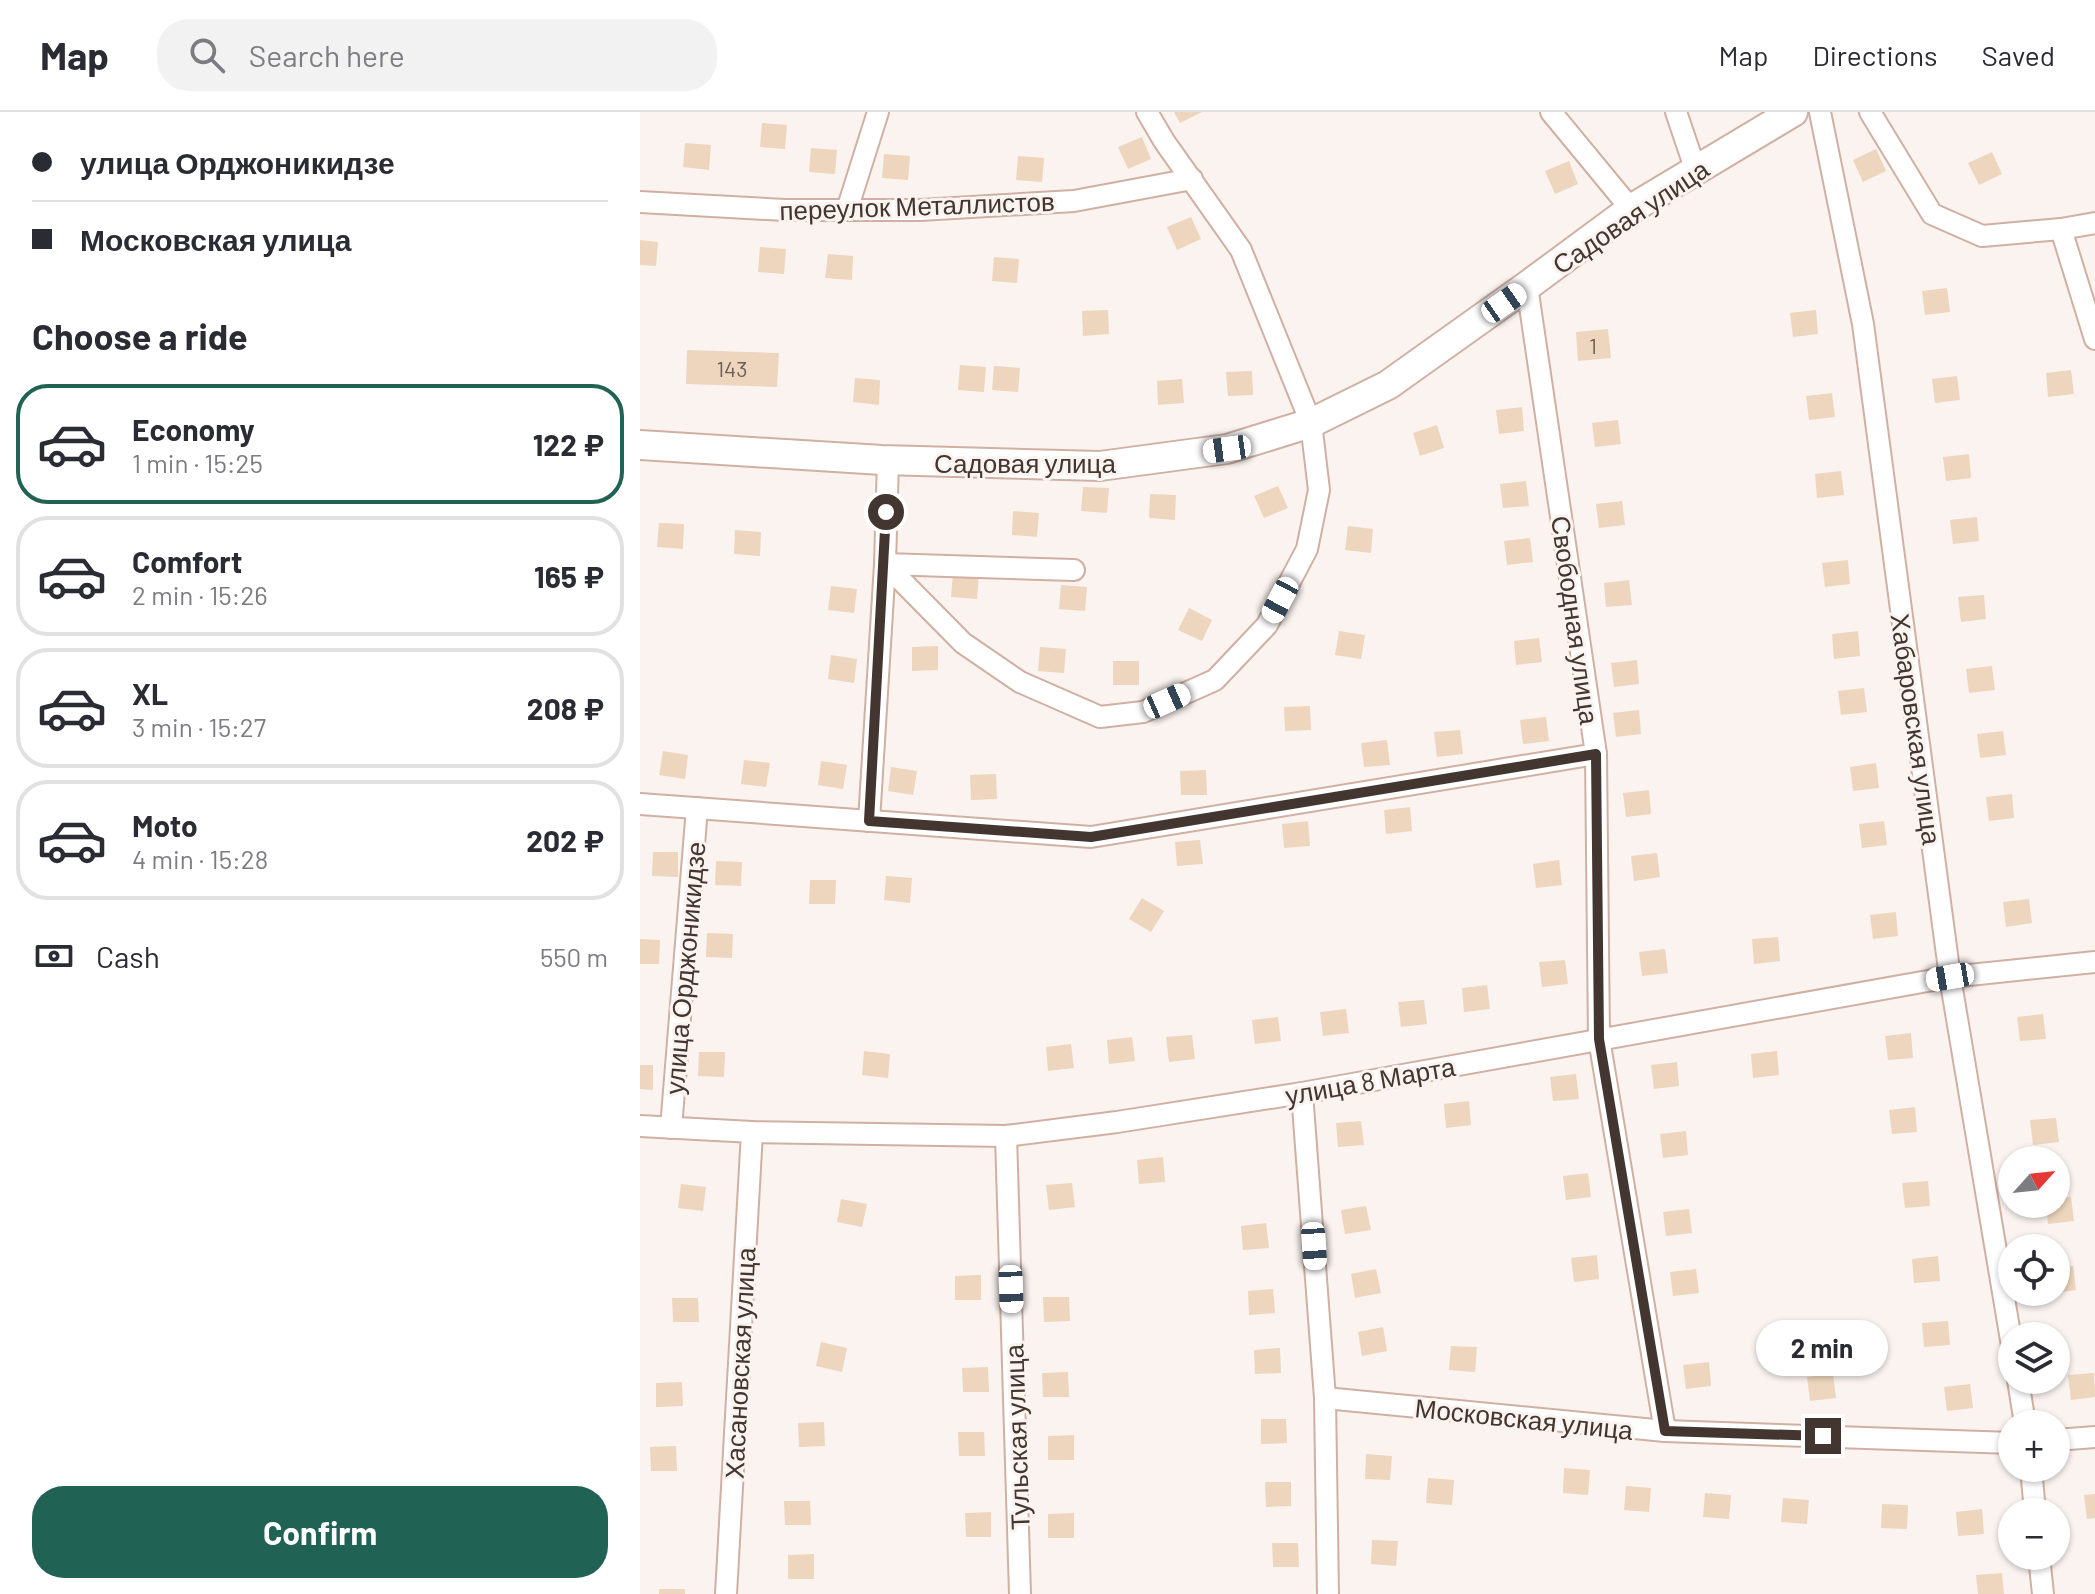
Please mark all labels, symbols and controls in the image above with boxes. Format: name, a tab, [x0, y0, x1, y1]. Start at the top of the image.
search box	[157, 19, 717, 91]
text: Map	[40, 32, 109, 78]
icon: search	[185, 33, 229, 77]
text: Search here	[249, 37, 405, 73]
text: Map	[1719, 38, 1768, 72]
text: Directions	[1812, 38, 1938, 72]
text: Saved	[1982, 38, 2055, 72]
text: улица Орджоникидзе	[80, 144, 395, 180]
street label: Садовая улица	[1546, 152, 1715, 280]
street label: переулок Металлистов	[779, 185, 1055, 225]
text: Московская улица	[80, 221, 351, 257]
car	[1477, 279, 1531, 327]
text: Choose a ride	[32, 314, 248, 357]
house number: 1	[1589, 332, 1597, 358]
house number: 143	[716, 355, 748, 381]
icon: car	[36, 408, 108, 480]
text: Economy	[132, 411, 255, 447]
text: 122 ₽	[533, 426, 604, 462]
car	[1202, 434, 1252, 464]
text: 1 min · 15:25	[132, 447, 263, 478]
street label: Садовая улица	[934, 447, 1116, 478]
route start	[868, 494, 904, 530]
street label: Свободная улица	[1546, 514, 1606, 727]
icon: car	[36, 540, 108, 612]
text: Comfort	[132, 543, 242, 579]
text: 165 ₽	[534, 558, 604, 594]
car	[1258, 573, 1302, 627]
text: 2 min · 15:26	[132, 579, 268, 610]
street label: Хабаровская улица	[1885, 611, 1949, 847]
icon: car	[36, 672, 108, 744]
text: XL	[132, 675, 168, 711]
car	[1140, 680, 1194, 722]
text: 208 ₽	[527, 690, 604, 726]
text: 3 min · 15:27	[132, 711, 266, 742]
icon: car	[36, 804, 108, 876]
text: Moto	[132, 807, 198, 843]
text: 202 ₽	[526, 822, 604, 858]
street label: улица Орджоникидзе	[657, 840, 711, 1096]
text: 4 min · 15:28	[132, 843, 268, 874]
icon: cash	[32, 934, 76, 978]
text: Cash	[96, 938, 160, 974]
text: 550 m	[540, 941, 608, 972]
car	[1924, 961, 1976, 993]
street label: улица 8 Марта	[1283, 1050, 1458, 1110]
north arrow	[1998, 1146, 2070, 1218]
map controls	[1998, 1146, 2070, 1570]
car	[1300, 1221, 1328, 1271]
button: locate	[1998, 1234, 2070, 1306]
street label: Хасановская улица	[717, 1246, 761, 1480]
car	[998, 1265, 1024, 1313]
callout: 2 min	[1757, 1320, 1889, 1376]
button: layers	[1998, 1322, 2070, 1394]
text: 2 min	[1791, 1332, 1853, 1363]
street label: Тульская улица	[997, 1343, 1035, 1530]
street label: Московская улица	[1413, 1391, 1635, 1445]
button: +	[1998, 1410, 2070, 1482]
route end	[1805, 1418, 1841, 1454]
button: Confirm	[32, 1486, 608, 1578]
button: −	[1998, 1498, 2070, 1570]

